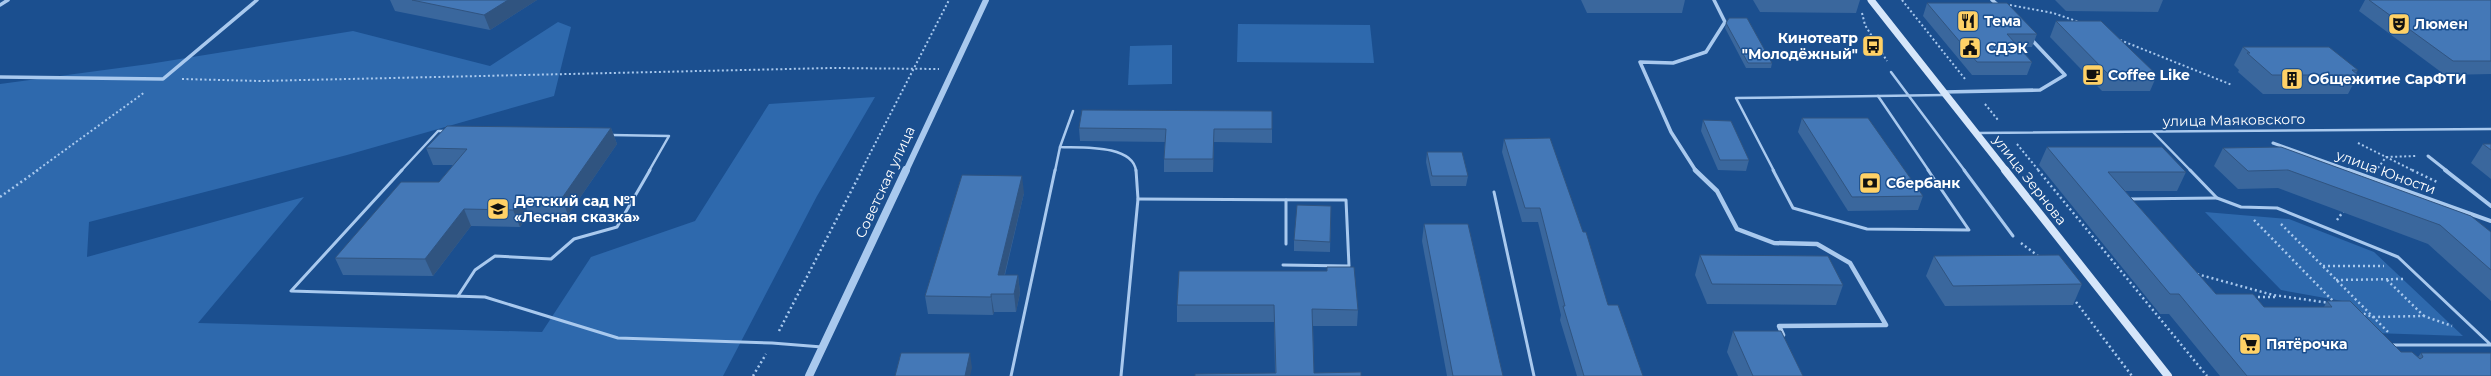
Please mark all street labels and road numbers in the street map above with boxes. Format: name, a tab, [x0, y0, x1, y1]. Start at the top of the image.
street label: улица Маяковского	[2161, 110, 2306, 130]
street label: Советская улица	[851, 123, 919, 241]
street label: улица Зернова	[1989, 131, 2071, 229]
street label: улица Юности	[2333, 145, 2438, 198]

